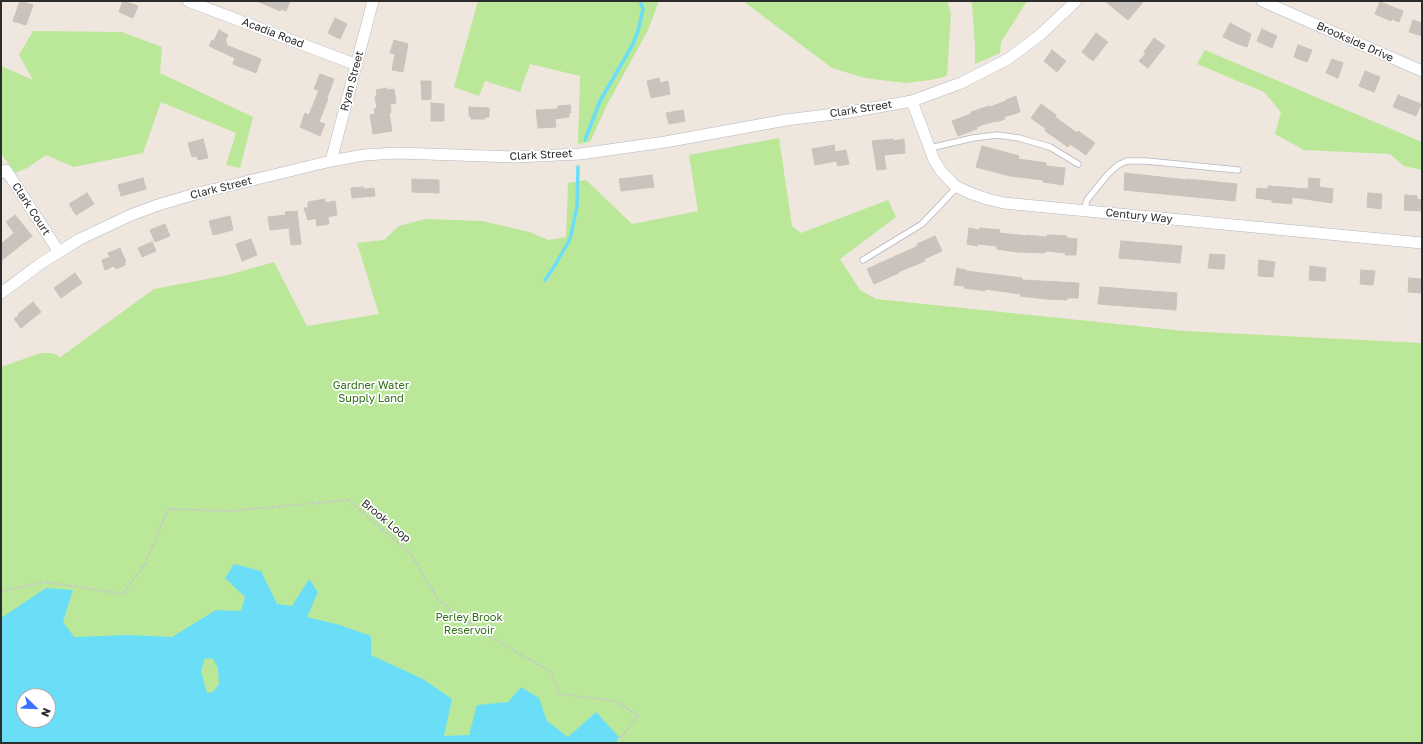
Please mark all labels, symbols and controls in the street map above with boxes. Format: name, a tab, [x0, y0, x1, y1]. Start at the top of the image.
street label: Acadia Road	[240, 15, 306, 51]
street label: Brookside Drive	[1314, 19, 1396, 65]
street label: Ryan Street	[338, 50, 366, 112]
street label: Clark Street	[829, 98, 893, 120]
street label: Clark Street	[509, 147, 573, 163]
street label: Clark Street	[189, 174, 253, 202]
street label: Clark Court	[9, 180, 53, 238]
street label: Century Way	[1105, 206, 1173, 226]
park label: Gardner Water Supply Land	[333, 379, 409, 405]
street label: Brook Loop	[359, 497, 413, 545]
park label: Perley Brook Reservoir	[435, 611, 503, 637]
north arrow	[16, 688, 56, 728]
text: N	[39, 706, 54, 719]

